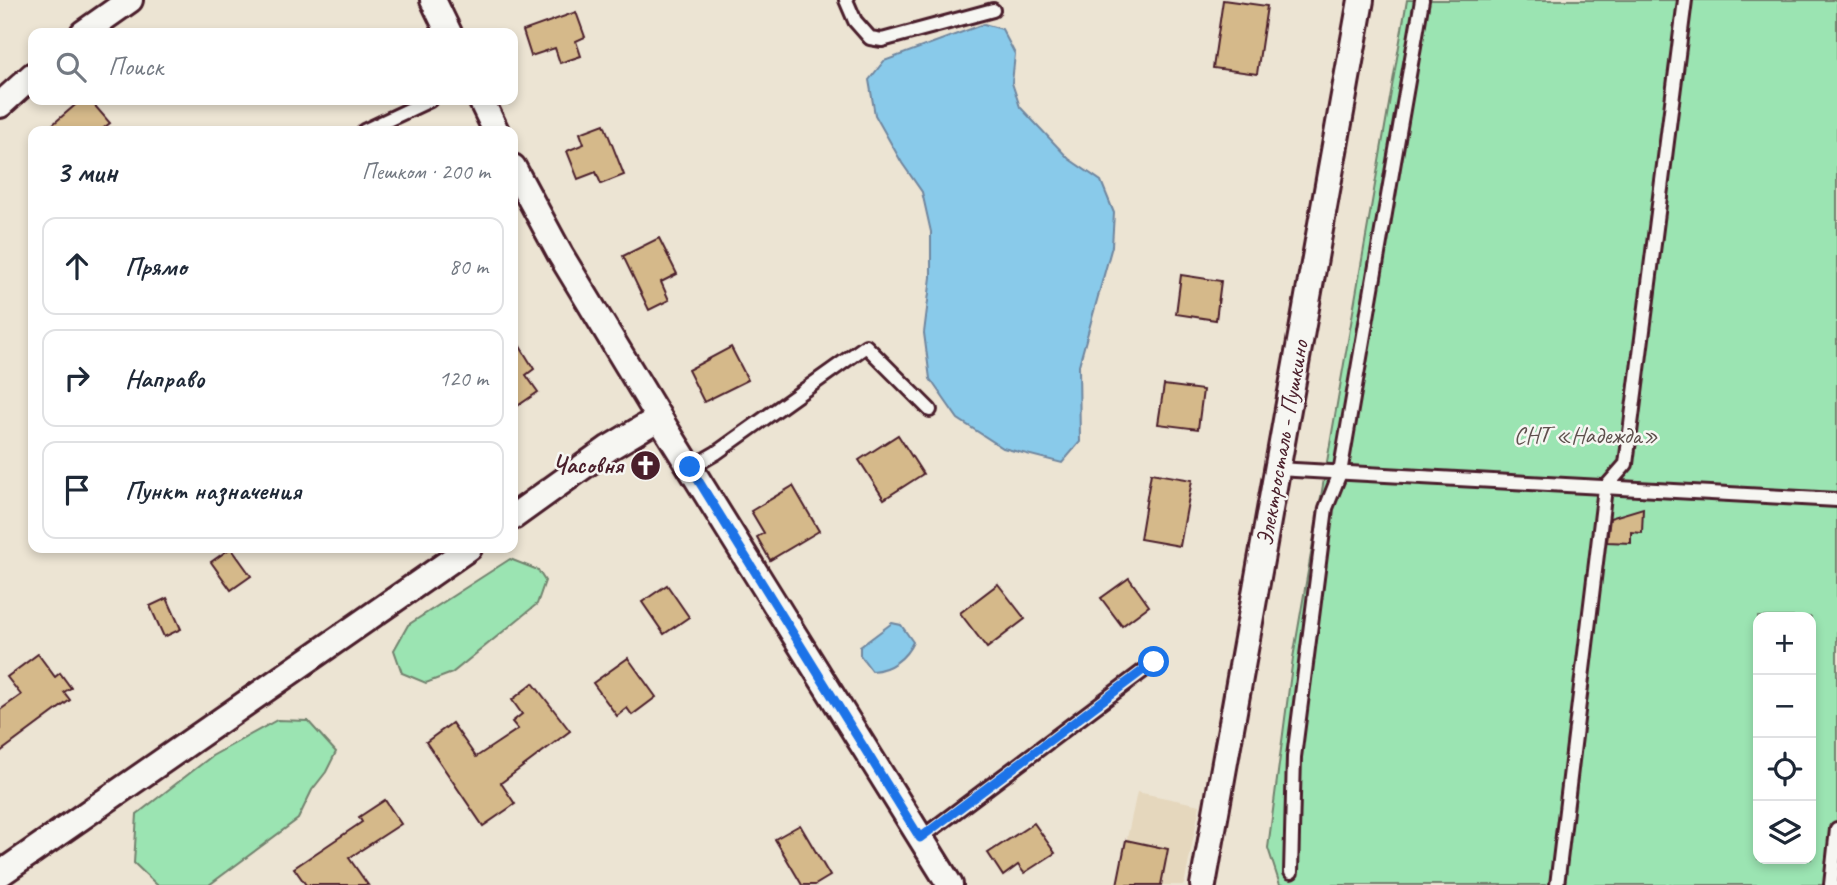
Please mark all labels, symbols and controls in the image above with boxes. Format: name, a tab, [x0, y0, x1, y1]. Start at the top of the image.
search box	[28, 28, 518, 105]
icon: search	[52, 48, 90, 86]
text: Поиск	[108, 50, 163, 83]
text: 3 мин	[56, 153, 117, 191]
text: Пешком · 200 m	[362, 157, 490, 186]
icon: ahead	[58, 247, 96, 285]
text: Прямо	[125, 250, 187, 283]
text: 80 m	[449, 252, 488, 281]
street label: Электросталь - Пушкино	[1249, 336, 1315, 548]
icon: right	[58, 359, 96, 397]
text: Направо	[125, 362, 204, 395]
text: 120 m	[439, 364, 488, 393]
park label: СНТ «Надежда»	[1514, 420, 1658, 450]
church icon: Часовня	[629, 448, 663, 482]
place label: Часовня	[552, 450, 625, 480]
route end	[674, 451, 705, 482]
icon: arrive	[58, 471, 96, 509]
text: Пункт назначения	[125, 474, 301, 507]
map controls	[1753, 612, 1816, 864]
button: +	[1753, 612, 1816, 675]
route start	[1138, 646, 1169, 677]
button: −	[1753, 675, 1816, 738]
button: locate	[1753, 738, 1816, 801]
button: layers	[1753, 801, 1816, 864]

